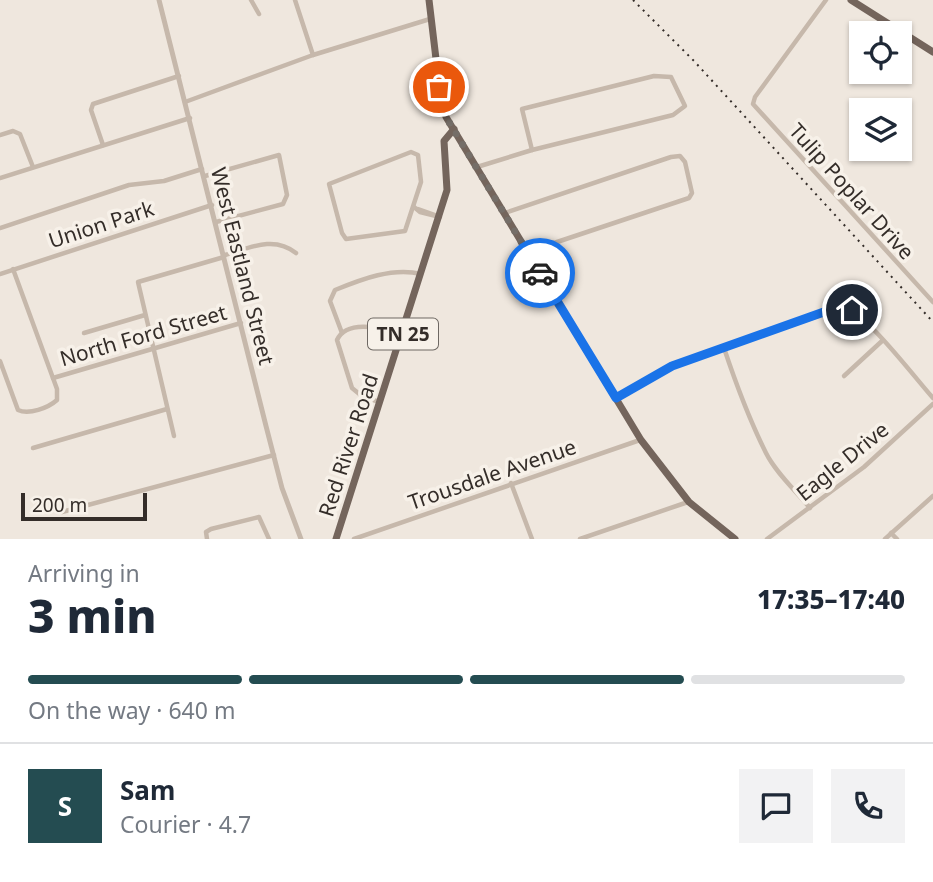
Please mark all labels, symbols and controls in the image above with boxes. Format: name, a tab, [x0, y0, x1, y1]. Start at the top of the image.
map controls	[849, 21, 912, 161]
button: locate	[849, 21, 912, 84]
pin	[409, 57, 469, 117]
icon: bag	[420, 68, 458, 106]
button: layers	[849, 98, 912, 161]
street label: Tulip Poplar Drive	[783, 117, 921, 265]
street label: West Eastland Street	[205, 164, 281, 368]
street label: Union Park	[45, 194, 158, 254]
courier	[505, 238, 575, 308]
icon: car	[521, 254, 559, 292]
pin	[822, 280, 882, 340]
icon: home	[833, 291, 871, 329]
street label: North Ford Street	[56, 298, 230, 372]
road number: TN 25	[368, 318, 438, 350]
street label: Red River Road	[312, 370, 384, 520]
street label: Eagle Drive	[790, 415, 894, 507]
street label: Trousdale Avenue	[404, 432, 580, 516]
scale bar	[21, 490, 147, 522]
text: 200 m	[32, 492, 87, 518]
text: Arriving in	[28, 557, 140, 589]
text: 17:35–17:40	[757, 581, 905, 617]
text: 3 min	[28, 584, 157, 646]
text: On the way · 640 m	[28, 694, 235, 726]
button: chat	[739, 769, 813, 843]
button: phone	[831, 769, 905, 843]
text: Sam	[120, 772, 175, 808]
text: S	[58, 788, 72, 824]
text: Courier · 4.7	[120, 808, 251, 840]

